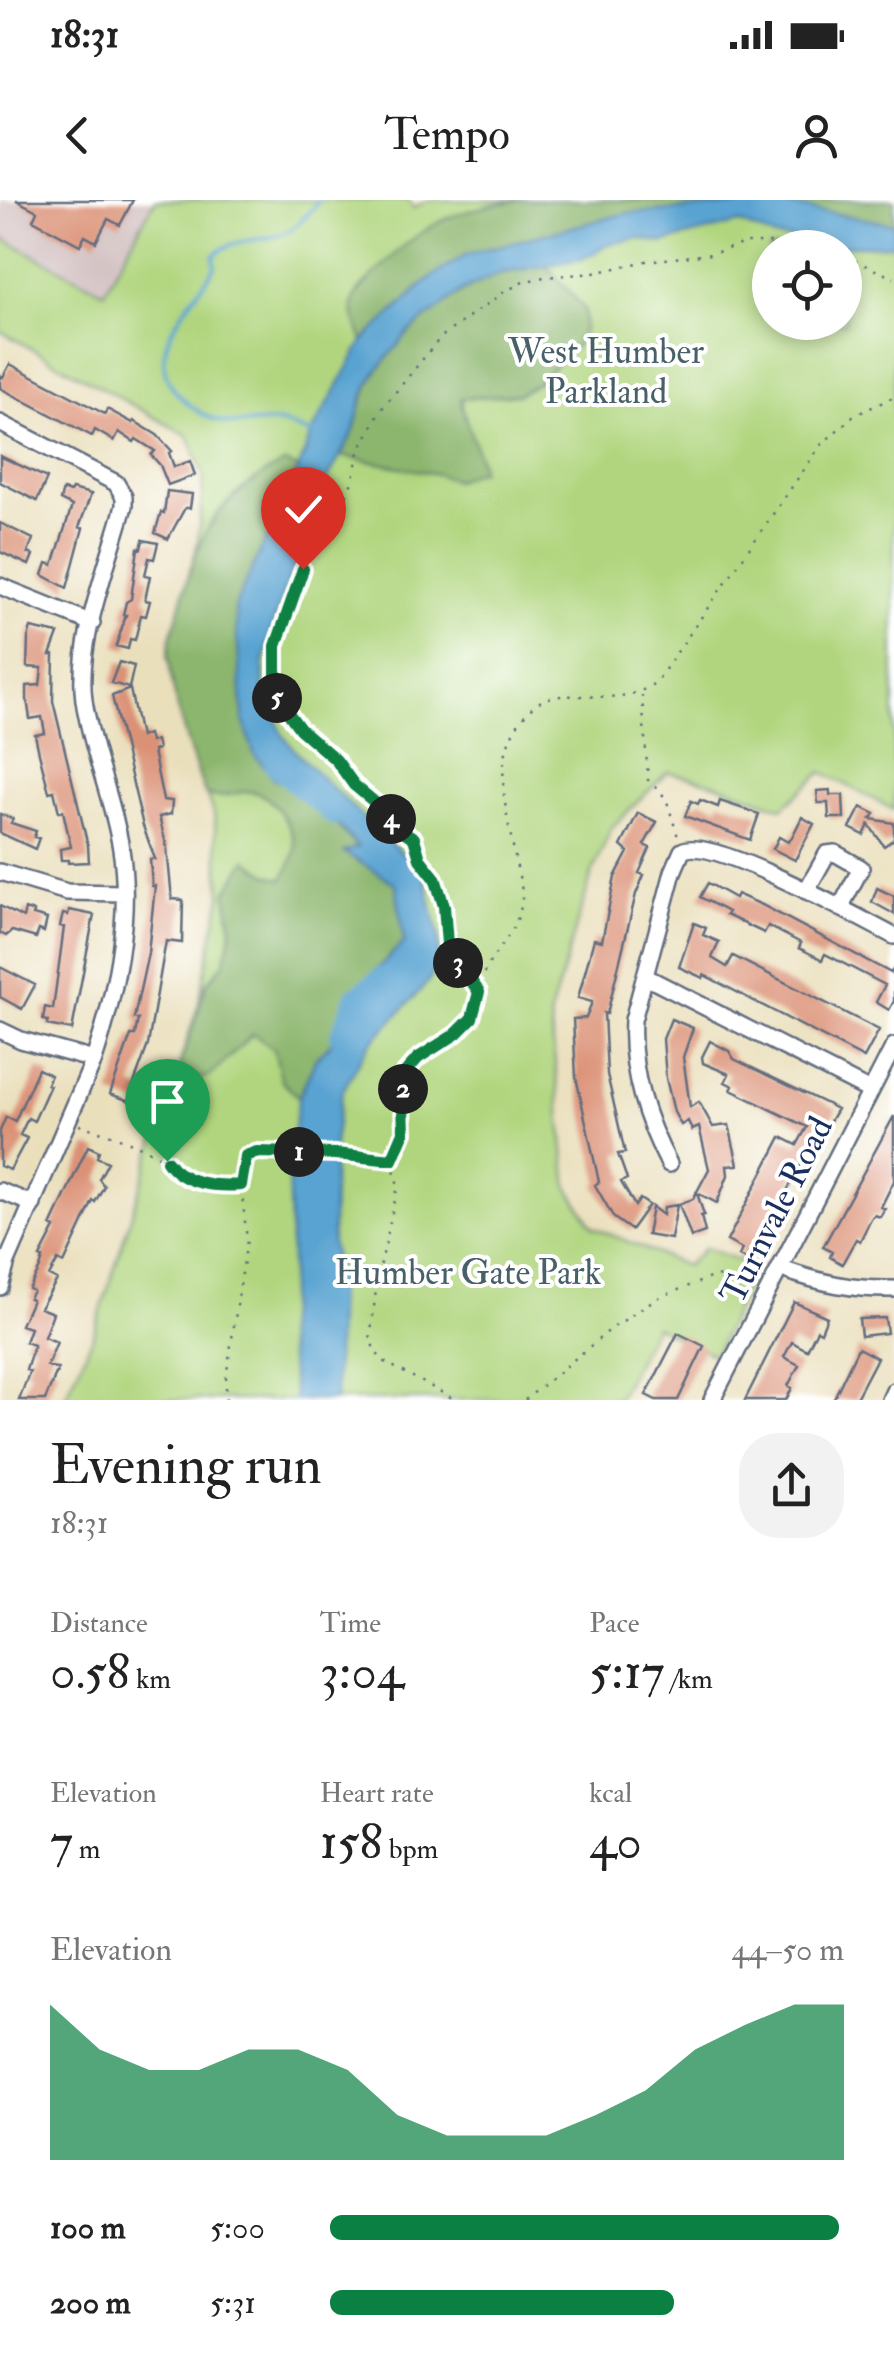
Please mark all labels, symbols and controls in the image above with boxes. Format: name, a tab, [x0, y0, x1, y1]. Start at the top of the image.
text: 18:31	[50, 11, 119, 59]
text: Tempo	[384, 107, 510, 163]
icon: back	[50, 108, 105, 163]
icon: person	[789, 108, 844, 163]
map controls	[752, 230, 862, 340]
button: locate	[752, 230, 862, 340]
park label: West Humber Parkland	[507, 330, 704, 414]
pin	[261, 467, 346, 570]
icon: check	[276, 482, 331, 537]
pin: 5	[252, 673, 302, 723]
text: 5	[271, 680, 283, 715]
pin: 4	[366, 794, 416, 844]
text: 4	[383, 801, 399, 836]
pin: 3	[433, 938, 483, 988]
text: 3	[453, 945, 463, 980]
pin	[125, 1059, 210, 1162]
pin: 2	[378, 1064, 428, 1114]
text: 2	[396, 1071, 410, 1106]
icon: arrive	[140, 1074, 195, 1129]
street label: Turnvale Road	[711, 1109, 843, 1312]
pin: 1	[274, 1127, 324, 1177]
text: 1	[294, 1134, 304, 1169]
park label: Humber Gate Park	[335, 1251, 601, 1295]
text: Evening run	[50, 1431, 322, 1500]
button: share	[739, 1433, 844, 1538]
text: 18:31	[50, 1503, 108, 1543]
text: Distance	[50, 1606, 148, 1641]
text: Time	[320, 1606, 381, 1641]
text: Pace	[589, 1606, 640, 1641]
text: 0.58	[50, 1641, 130, 1704]
text: 3:04	[320, 1641, 404, 1704]
text: 5:17	[589, 1641, 664, 1704]
text: km	[130, 1662, 171, 1697]
text: /km	[664, 1662, 713, 1697]
text: Elevation	[50, 1776, 157, 1811]
text: Heart rate	[320, 1776, 434, 1811]
text: kcal	[589, 1776, 632, 1811]
text: 7	[50, 1811, 73, 1874]
text: 158	[320, 1811, 383, 1874]
text: 40	[589, 1811, 642, 1874]
text: m	[73, 1832, 101, 1867]
text: bpm	[383, 1832, 438, 1867]
text: Elevation	[50, 1930, 172, 1970]
text: 44–50 m	[732, 1930, 844, 1970]
text: 100 m	[50, 2208, 126, 2248]
text: 5:00	[210, 2208, 265, 2248]
text: 200 m	[50, 2283, 131, 2323]
text: 5:31	[210, 2283, 256, 2323]

